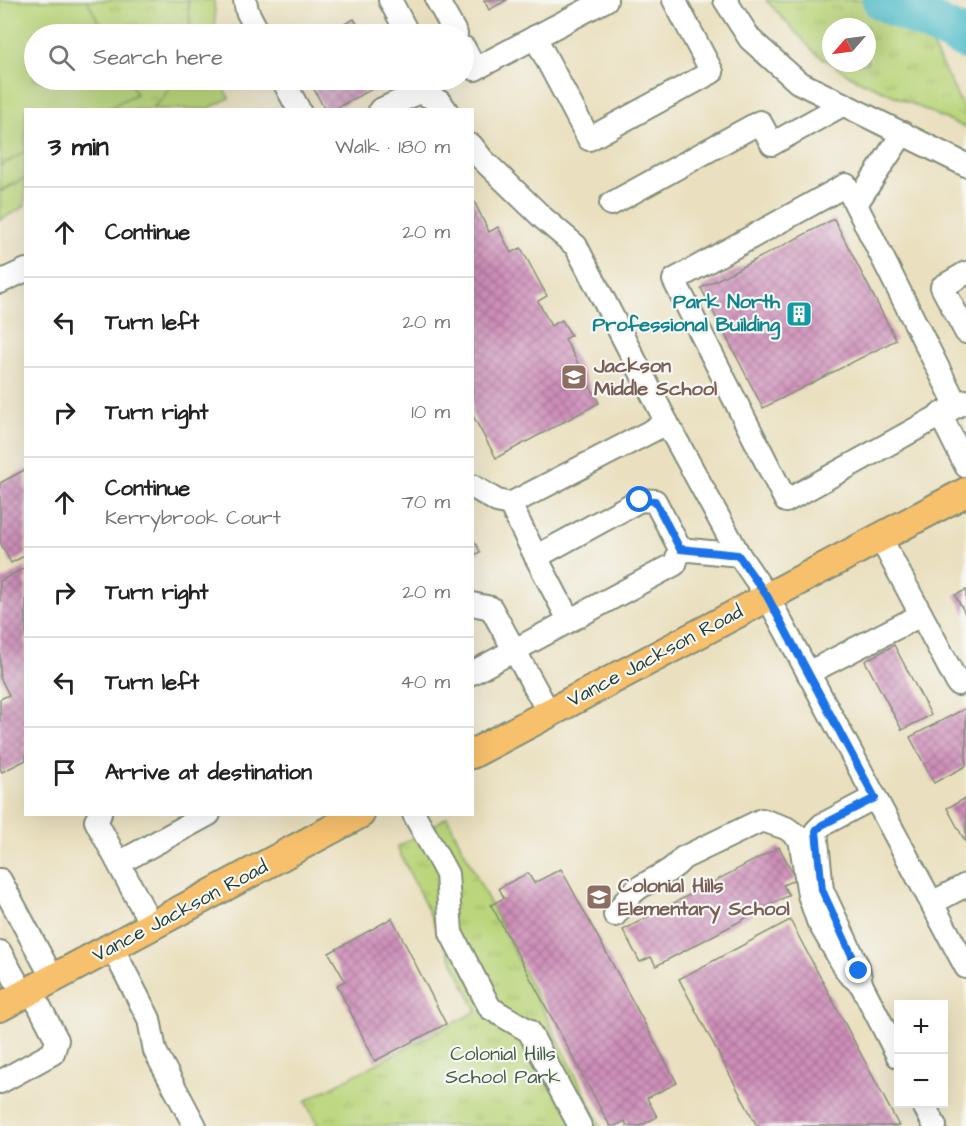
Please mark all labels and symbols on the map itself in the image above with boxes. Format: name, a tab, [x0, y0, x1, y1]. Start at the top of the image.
north arrow	[822, 18, 876, 72]
place label: Park North Professional Building	[592, 288, 781, 340]
building icon: Park North Professional Building	[784, 299, 814, 329]
place label: Jackson Middle School	[593, 352, 717, 403]
school or university icon: Jackson Middle School	[559, 362, 589, 392]
route start	[626, 486, 652, 512]
street label: Vance Jackson Road	[562, 598, 748, 714]
street label: Vance Jackson Road	[87, 853, 273, 969]
place label: Colonial Hills Elementary School	[618, 872, 790, 924]
school or university icon: Colonial Hills Elementary School	[584, 882, 614, 912]
route end	[845, 957, 871, 983]
park label: Colonial Hills School Park	[445, 1040, 561, 1091]

